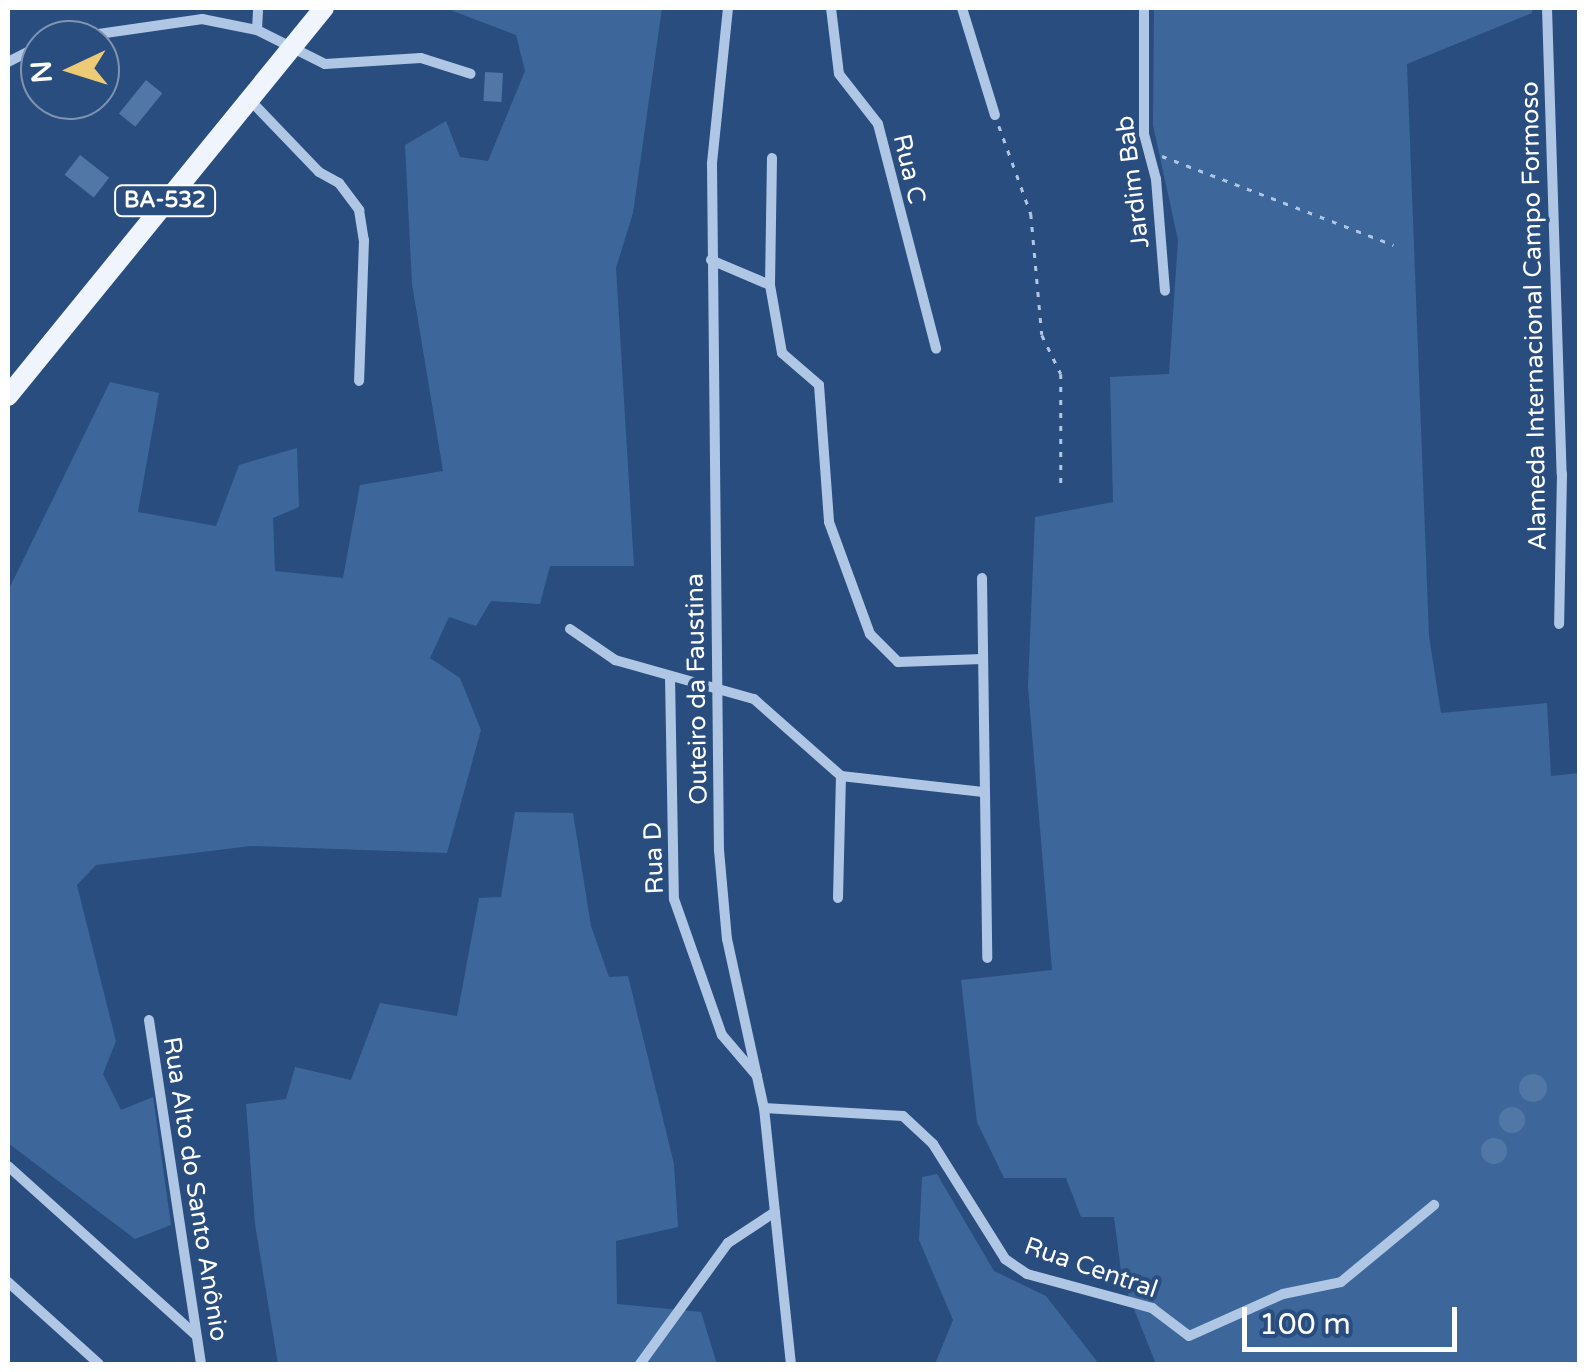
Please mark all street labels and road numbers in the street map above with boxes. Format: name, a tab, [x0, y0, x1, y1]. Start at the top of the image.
street label: Alameda Internacional Campo Formoso	[1515, 81, 1553, 551]
street label: Jardim Bab	[1110, 114, 1156, 250]
street label: Rua C	[886, 131, 932, 207]
road number: BA-532	[112, 184, 218, 218]
street label: Outeiro da Faustina	[680, 573, 714, 805]
street label: Rua D	[638, 821, 670, 895]
street label: Rua Alto do Santo Anônio	[156, 1035, 234, 1343]
street label: Rua Central	[1020, 1231, 1162, 1305]

